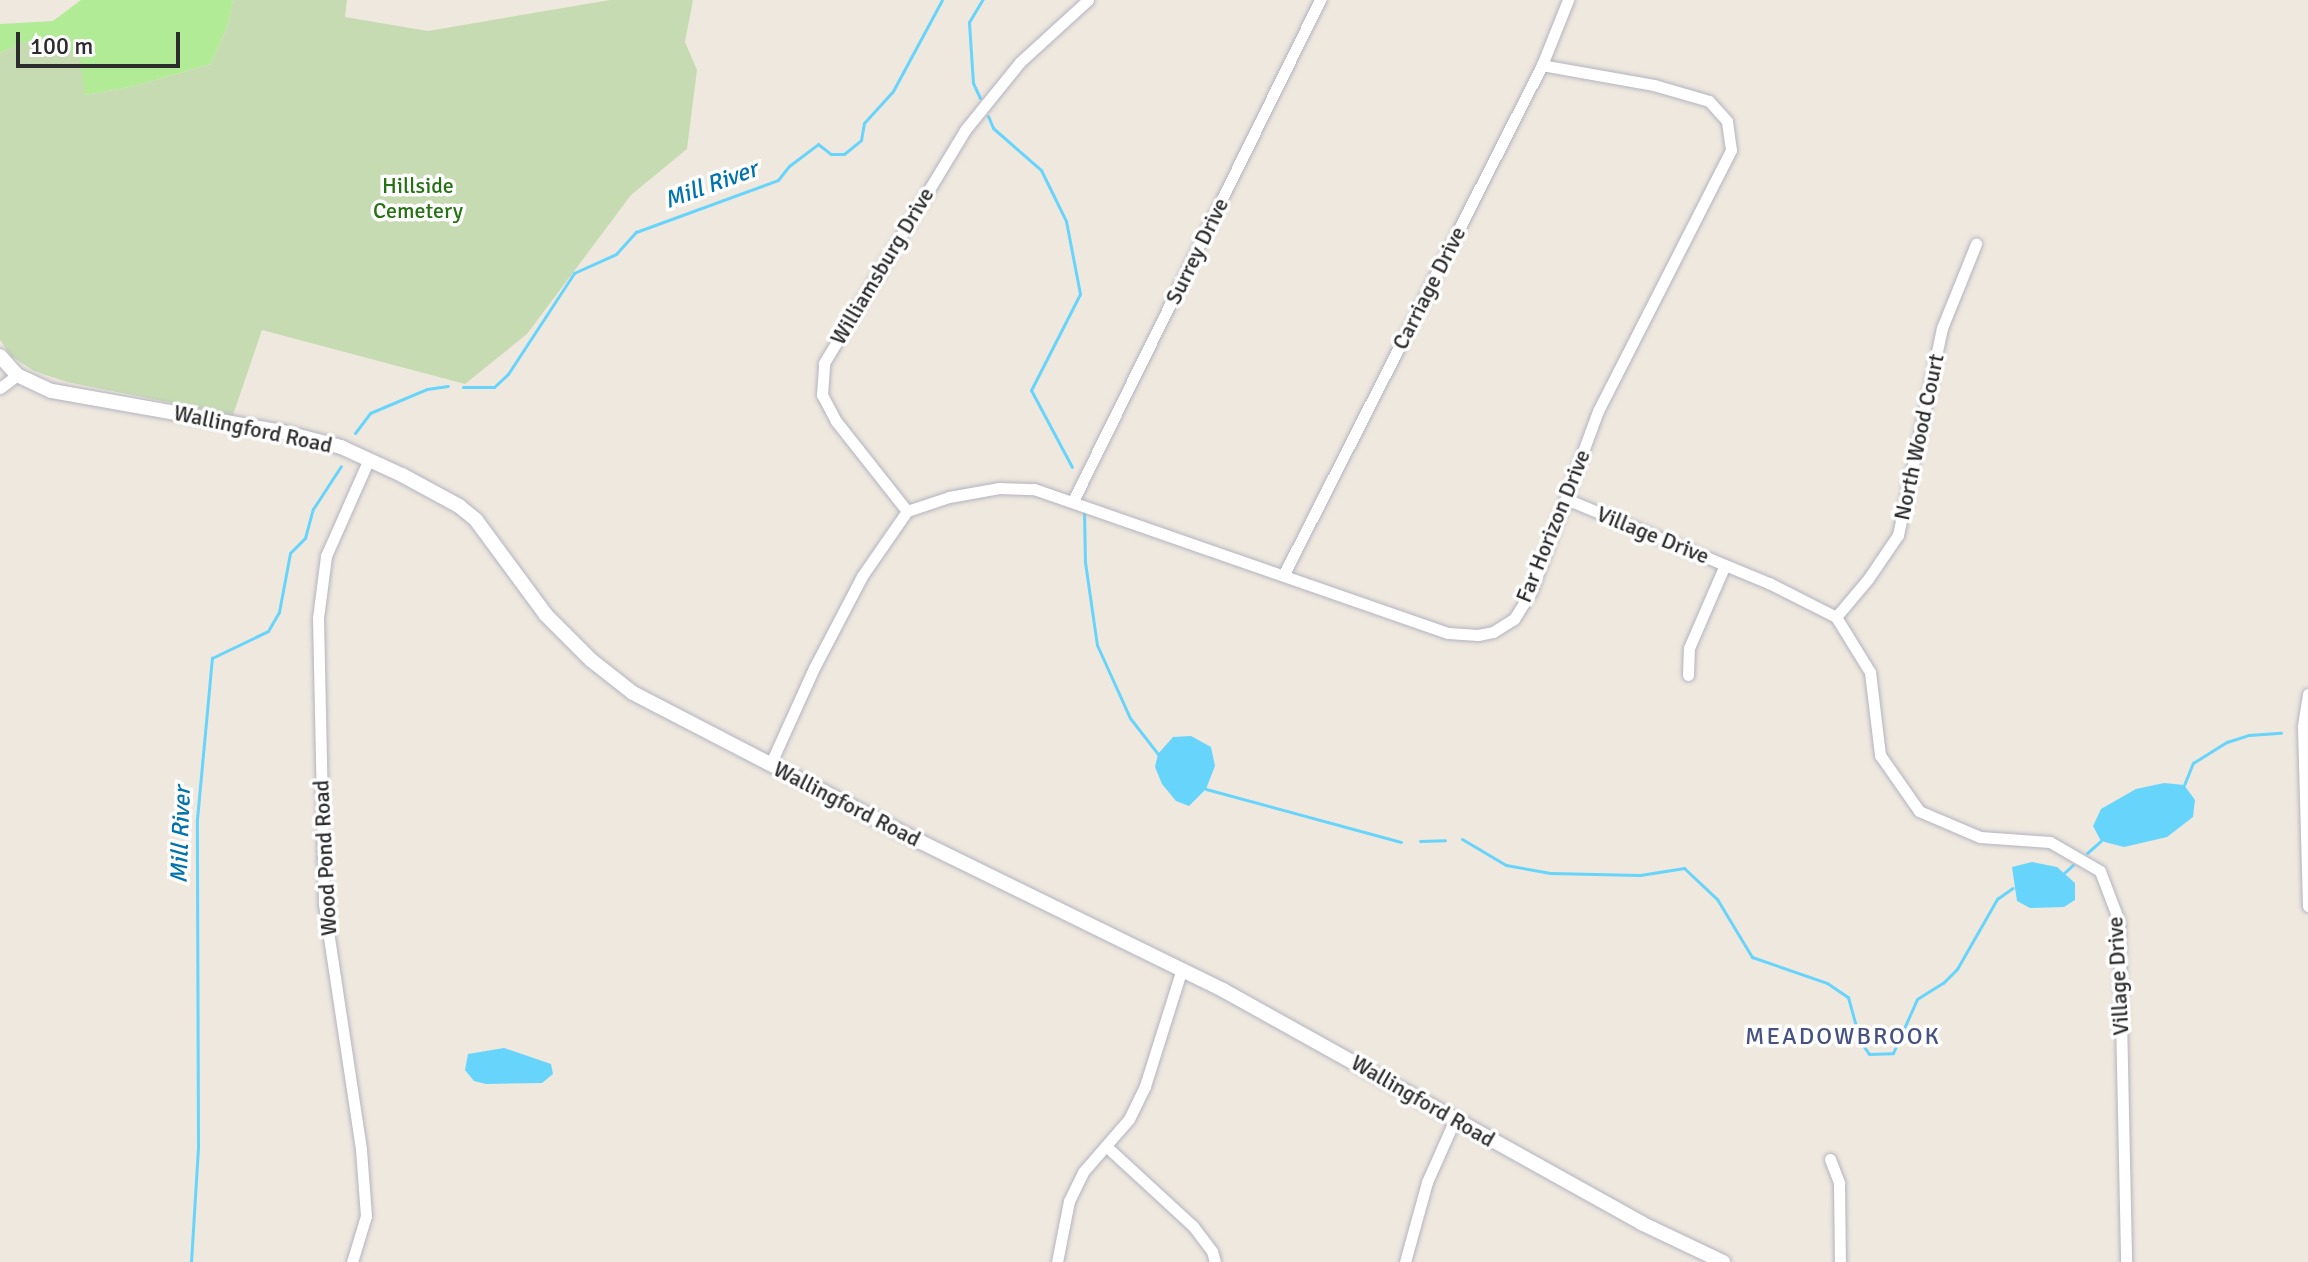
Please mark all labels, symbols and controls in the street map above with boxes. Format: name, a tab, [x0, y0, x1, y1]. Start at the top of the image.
scale bar	[20, 16, 184, 66]
text: 100 m	[30, 31, 93, 61]
water label: Mill River	[660, 155, 762, 215]
park label: Hillside Cemetery	[373, 172, 463, 224]
street label: Williamsburg Drive	[825, 183, 939, 349]
street label: Surrey Drive	[1160, 193, 1234, 309]
street label: Carriage Drive	[1387, 222, 1471, 354]
street label: North Wood Court	[1888, 351, 1950, 523]
street label: Wallingford Road	[171, 399, 335, 459]
street label: Far Horizon Drive	[1510, 446, 1596, 606]
street label: Village Drive	[1593, 500, 1713, 570]
street label: Wallingford Road	[769, 756, 925, 852]
street label: Wood Pond Road	[308, 779, 342, 937]
water label: Mill River	[165, 786, 197, 884]
street label: Village Drive	[2102, 916, 2134, 1036]
district label: MEADOWBROOK	[1745, 1023, 1941, 1051]
street label: Wallingford Road	[1347, 1049, 1499, 1153]

